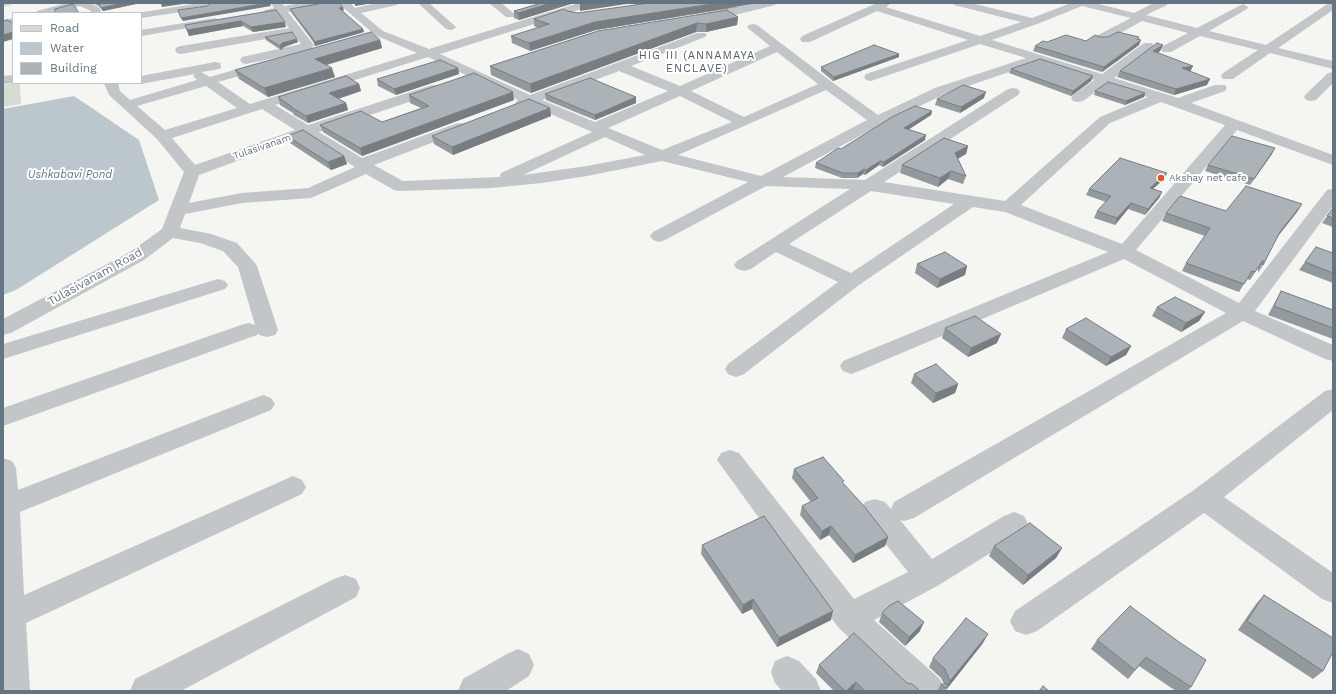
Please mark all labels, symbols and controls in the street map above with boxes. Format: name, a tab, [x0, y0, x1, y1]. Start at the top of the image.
legend	[12, 12, 142, 84]
text: Road	[50, 21, 79, 35]
text: Water	[50, 41, 84, 55]
district label: HIG III (ANNAMAYA ENCLAVE)	[639, 49, 755, 75]
text: Building	[50, 61, 97, 75]
street label: Tulasivanam	[232, 132, 292, 162]
water label: Ushkabavi Pond	[28, 168, 112, 182]
place label: Akshay net cafe	[1169, 172, 1247, 184]
marker: Akshay net cafe	[1156, 173, 1166, 183]
street label: Tulasivanam Road	[45, 245, 145, 309]

